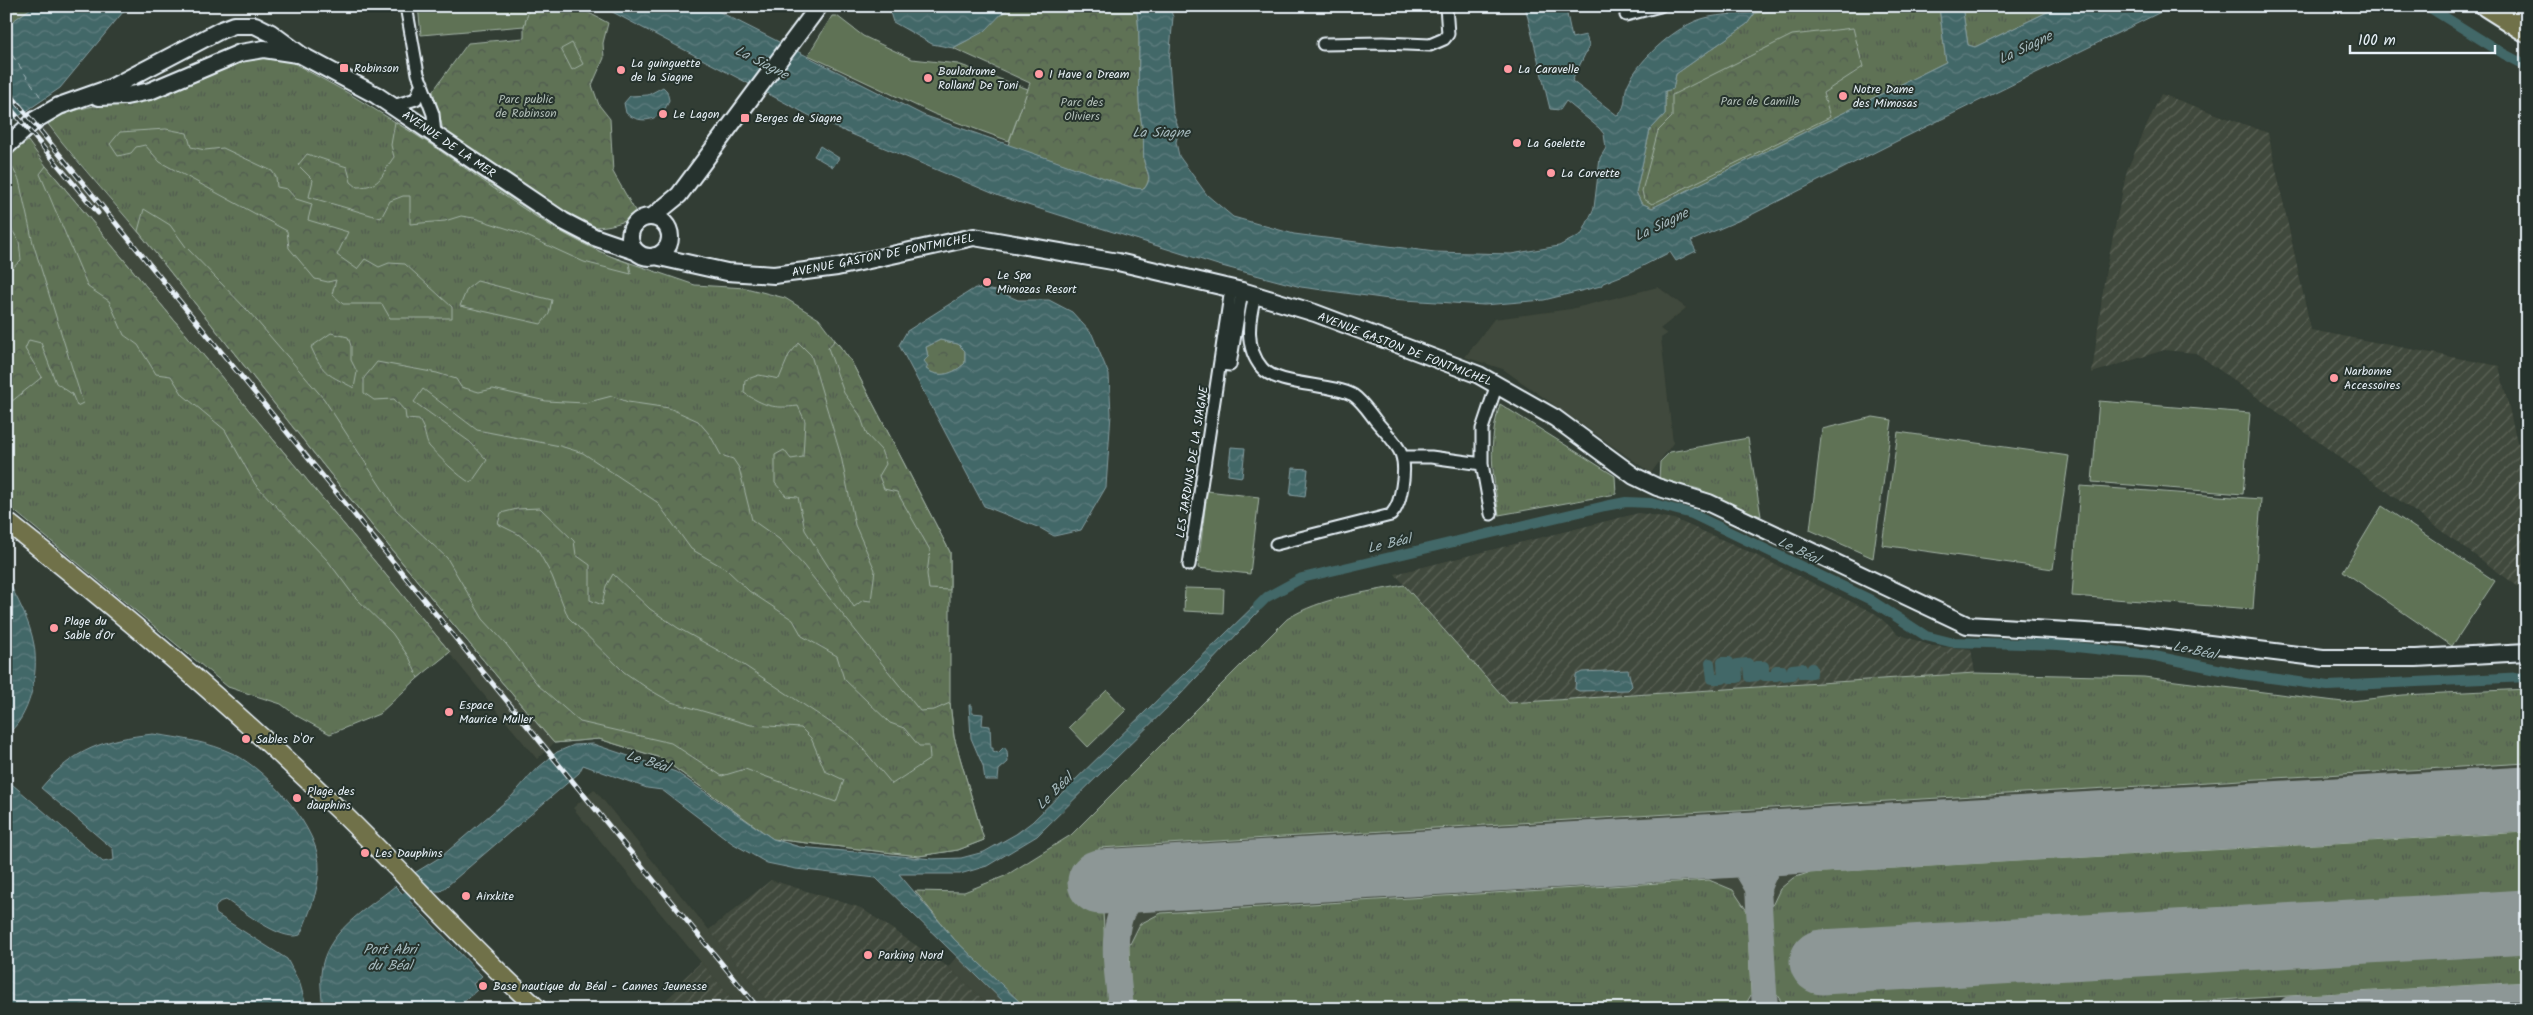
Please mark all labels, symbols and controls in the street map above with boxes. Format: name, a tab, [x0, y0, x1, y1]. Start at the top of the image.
scale bar	[2350, 22, 2496, 54]
water label: La Siagne	[1995, 25, 2058, 70]
text: 100 m	[2358, 29, 2396, 53]
water label: La Siagne	[731, 40, 794, 87]
place label: La guinguette de la Siagne	[631, 54, 701, 87]
place label: Robinson	[354, 59, 399, 78]
place label: La Caravelle	[1518, 60, 1580, 79]
marker: Robinson	[338, 62, 350, 74]
place label: Boulodrome Rolland De Toni	[938, 62, 1019, 95]
marker: La Caravelle	[1502, 63, 1514, 75]
marker: La guinguette de la Siagne	[615, 64, 627, 76]
place label: I Have a Dream	[1049, 65, 1130, 84]
marker: I Have a Dream	[1033, 68, 1045, 80]
marker: Boulodrome Rolland De Toni	[922, 72, 934, 84]
place label: Notre Dame des Mimosas	[1853, 80, 1917, 113]
park label: Parc public de Robinson	[495, 90, 557, 123]
marker: Notre Dame des Mimosas	[1837, 90, 1849, 102]
park label: Parc de Camille	[1721, 92, 1800, 111]
park label: Parc des Oliviers	[1061, 93, 1103, 126]
place label: Le Lagon	[673, 105, 719, 124]
street label: AVENUE DE LA MER	[398, 106, 499, 183]
marker: Le Lagon	[657, 108, 669, 120]
place label: Berges de Siagne	[755, 109, 842, 128]
marker: Berges de Siagne	[739, 112, 751, 124]
water label: La Siagne	[1132, 122, 1191, 144]
place label: La Goelette	[1527, 134, 1586, 153]
marker: La Goelette	[1511, 137, 1523, 149]
place label: La Corvette	[1561, 164, 1620, 183]
marker: La Corvette	[1545, 167, 1557, 179]
water label: La Siagne	[1631, 202, 1694, 247]
street label: AVENUE GASTON DE FONTMICHEL	[790, 228, 976, 282]
place label: Le Spa Mimozas Resort	[997, 266, 1077, 299]
marker: Le Spa Mimozas Resort	[981, 276, 993, 288]
street label: AVENUE GASTON DE FONTMICHEL	[1315, 307, 1495, 392]
place label: Narbonne Accessoires	[2344, 362, 2400, 395]
marker: Narbonne Accessoires	[2328, 372, 2340, 384]
street label: LES JARDINS DE LA SIAGNE	[1171, 384, 1214, 539]
water label: Le Béal	[1365, 528, 1416, 560]
water label: Le Béal	[1774, 531, 1826, 572]
place label: Plage du Sable d'Or	[64, 612, 116, 645]
marker: Plage du Sable d'Or	[48, 622, 60, 634]
water label: Le Béal	[2171, 636, 2221, 667]
place label: Espace Maurice Muller	[459, 696, 534, 729]
marker: Espace Maurice Muller	[443, 706, 455, 718]
place label: Sables D'Or	[256, 730, 314, 749]
marker: Sables D'Or	[240, 733, 252, 745]
water label: Le Béal	[623, 745, 675, 780]
water label: Le Béal	[1031, 766, 1080, 815]
place label: Plage des dauphins	[307, 782, 355, 815]
marker: Plage des dauphins	[291, 792, 303, 804]
place label: Les Dauphins	[375, 844, 443, 863]
marker: Les Dauphins	[359, 847, 371, 859]
place label: Airxkite	[476, 887, 514, 906]
marker: Airxkite	[460, 890, 472, 902]
water label: Port Abri du Béal	[363, 939, 419, 977]
place label: Parking Nord	[878, 946, 944, 965]
marker: Parking Nord	[862, 949, 874, 961]
place label: Base nautique du Béal - Cannes Jeunesse	[493, 977, 707, 996]
marker: Base nautique du Béal - Cannes Jeunesse	[477, 980, 489, 992]

